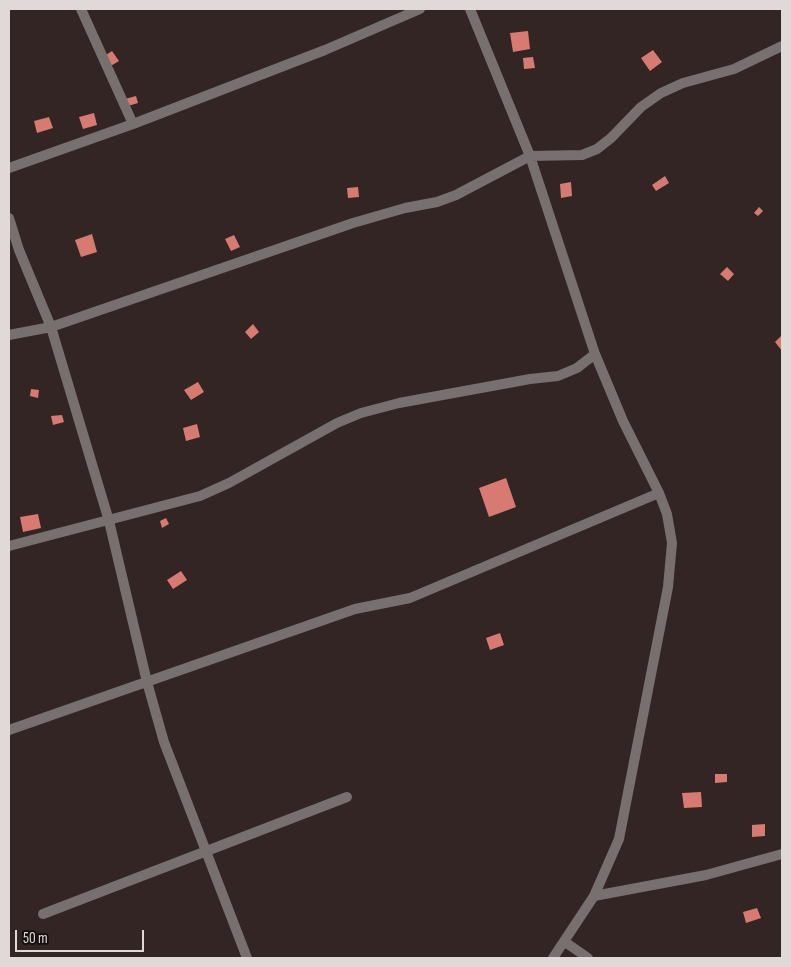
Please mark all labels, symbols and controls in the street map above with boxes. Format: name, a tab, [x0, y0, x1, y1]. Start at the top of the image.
scale bar	[18, 920, 146, 952]
text: 50 m	[23, 929, 48, 948]

